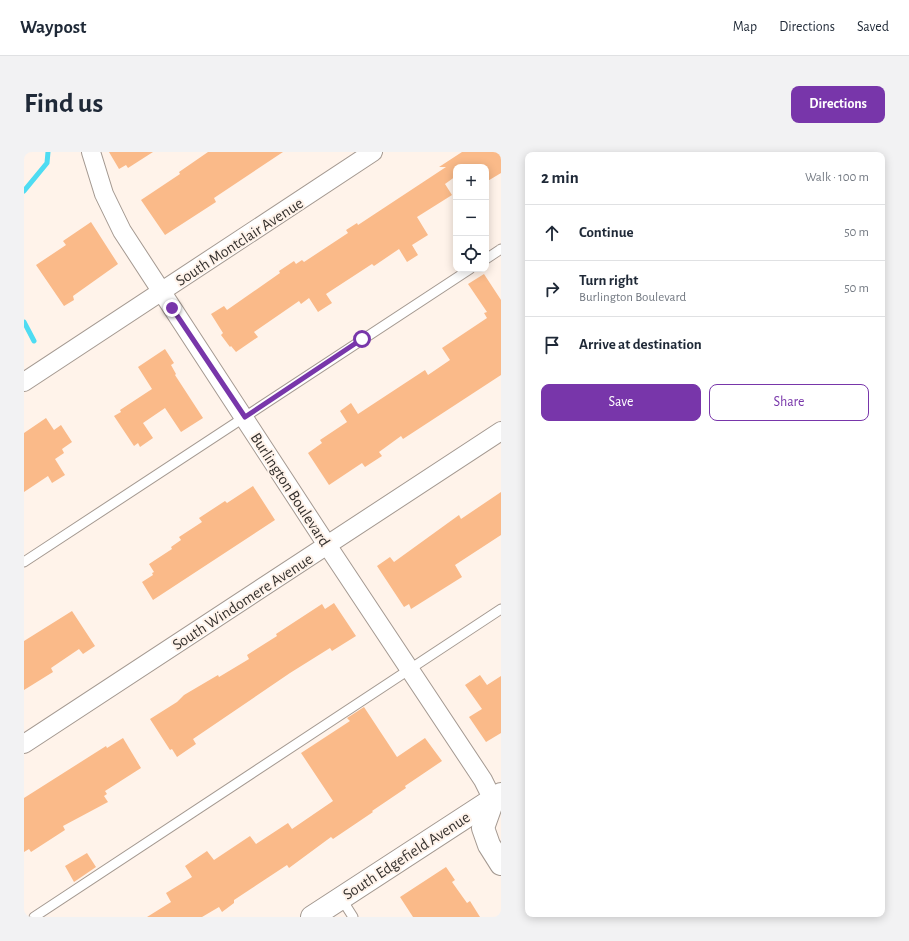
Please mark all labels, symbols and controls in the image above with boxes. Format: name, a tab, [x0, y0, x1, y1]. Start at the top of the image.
text: Waypost	[20, 18, 87, 37]
text: Map	[733, 20, 757, 34]
text: Directions	[779, 20, 835, 34]
text: Saved	[857, 20, 889, 34]
button: Directions	[791, 86, 885, 123]
text: Find us	[24, 90, 103, 118]
map controls	[453, 164, 489, 272]
button: +	[453, 164, 489, 200]
text: 2 min	[541, 169, 579, 186]
text: Walk · 100 m	[805, 171, 869, 184]
street label: South Montclair Avenue	[173, 195, 306, 289]
button: −	[453, 200, 489, 236]
icon: ahead	[541, 222, 563, 244]
text: Continue	[579, 225, 634, 240]
text: 50 m	[844, 226, 869, 239]
button: locate	[453, 236, 489, 272]
text: Turn right	[579, 273, 638, 288]
icon: right	[541, 278, 563, 300]
text: 50 m	[844, 282, 869, 295]
text: Burlington Boulevard	[579, 291, 686, 304]
route end	[163, 299, 181, 317]
route start	[353, 330, 371, 348]
icon: arrive	[541, 334, 563, 356]
text: Arrive at destination	[579, 337, 702, 352]
button: Save	[541, 384, 701, 421]
button: Share	[709, 384, 869, 421]
street label: Burlington Boulevard	[247, 430, 333, 549]
street label: South Windomere Avenue	[170, 551, 316, 653]
street label: South Edgefield Avenue	[340, 809, 473, 903]

